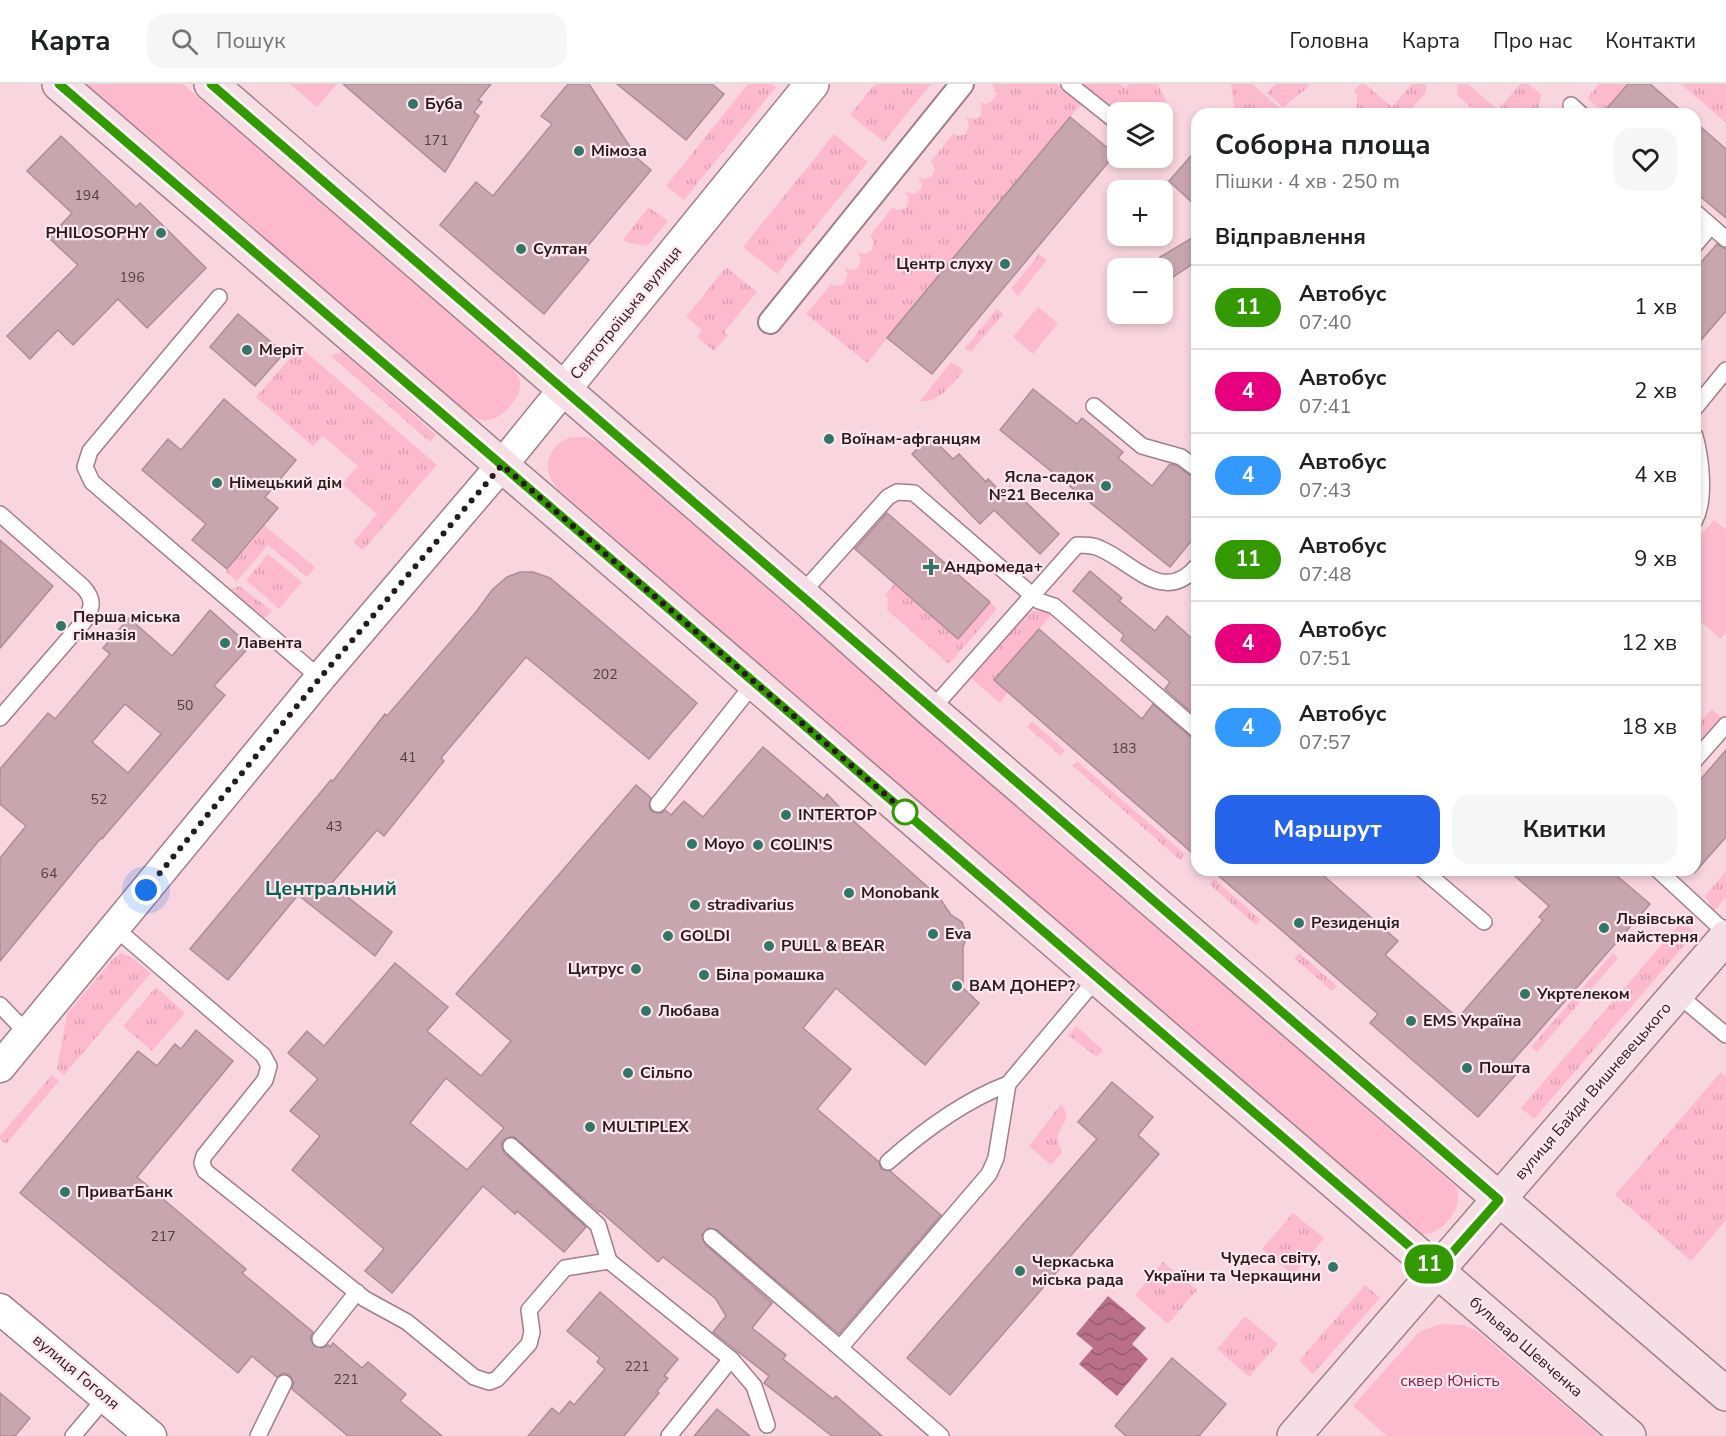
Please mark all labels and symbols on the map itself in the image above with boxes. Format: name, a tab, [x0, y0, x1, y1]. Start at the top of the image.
place label: Буба	[425, 93, 463, 115]
marker: Буба	[406, 97, 420, 111]
house number: 171	[423, 131, 449, 150]
place label: Мімоза	[591, 140, 647, 162]
marker: Мімоза	[572, 144, 586, 158]
house number: 194	[74, 186, 100, 205]
place label: PHILOSOPHY	[45, 222, 150, 244]
marker: PHILOSOPHY	[154, 226, 168, 240]
place label: Султан	[533, 238, 588, 260]
street label: Святотроїцька вулиця	[565, 241, 687, 385]
marker: Султан	[514, 242, 528, 256]
place label: Центр слуху	[896, 253, 993, 275]
marker: Центр слуху	[998, 257, 1012, 271]
house number: 196	[119, 268, 145, 287]
place label: Меріт	[259, 339, 304, 361]
marker: Меріт	[240, 343, 254, 357]
place label: Воїнам-афганцям	[841, 428, 981, 450]
marker: Воїнам-афганцям	[822, 432, 836, 446]
place label: Ясла-садок №21 Веселка	[989, 466, 1095, 506]
place label: Німецький дім	[229, 472, 342, 494]
marker: Німецький дім	[210, 476, 224, 490]
marker: Ясла-садок №21 Веселка	[1099, 479, 1113, 493]
place label: Андромеда+	[944, 556, 1043, 578]
marker: Андромеда+	[922, 558, 940, 576]
place label: Перша міська гімназія	[73, 606, 180, 646]
marker: Перша міська гімназія	[54, 619, 68, 633]
place label: Лавента	[237, 632, 302, 654]
marker: Лавента	[218, 636, 232, 650]
house number: 202	[592, 665, 618, 684]
house number: 50	[177, 696, 193, 715]
house number: 183	[1111, 739, 1137, 758]
house number: 41	[400, 748, 416, 767]
house number: 52	[91, 790, 107, 809]
unlabelled marker	[892, 799, 918, 825]
place label: INTERTOP	[798, 804, 877, 826]
marker: INTERTOP	[779, 808, 793, 822]
house number: 43	[326, 817, 342, 836]
place label: Moyo	[704, 833, 744, 855]
place label: COLIN'S	[770, 834, 832, 856]
marker: Moyo	[685, 837, 699, 851]
marker: COLIN'S	[751, 838, 765, 852]
house number: 64	[41, 864, 57, 883]
your location	[131, 875, 161, 905]
district label: Центральний	[265, 875, 397, 902]
place label: Monobank	[861, 882, 939, 904]
marker: Monobank	[842, 886, 856, 900]
place label: stradivarius	[707, 894, 794, 916]
marker: stradivarius	[688, 898, 702, 912]
place label: Львівська майстерня	[1616, 908, 1698, 948]
place label: Резиденція	[1311, 912, 1400, 934]
marker: Резиденція	[1292, 916, 1306, 930]
marker: Львівська майстерня	[1597, 921, 1611, 935]
place label: Eva	[945, 923, 971, 945]
place label: GOLDI	[680, 925, 730, 947]
marker: Eva	[926, 927, 940, 941]
marker: GOLDI	[661, 929, 675, 943]
place label: PULL & BEAR	[781, 935, 885, 957]
marker: PULL & BEAR	[762, 939, 776, 953]
place label: Цитрус	[568, 958, 624, 980]
marker: Цитрус	[629, 962, 643, 976]
place label: Біла ромашка	[716, 964, 824, 986]
marker: Біла ромашка	[697, 968, 711, 982]
place label: ВАМ ДОНЕР?	[969, 975, 1076, 997]
marker: ВАМ ДОНЕР?	[950, 979, 964, 993]
place label: Укртелеком	[1536, 983, 1630, 1005]
marker: Укртелеком	[1518, 987, 1532, 1001]
street label: вулиця Байди Вишневецького	[1510, 997, 1676, 1185]
place label: Любава	[658, 1000, 720, 1022]
marker: Любава	[639, 1004, 653, 1018]
place label: EMS Україна	[1423, 1010, 1521, 1032]
marker: EMS Україна	[1404, 1014, 1418, 1028]
place label: Пошта	[1479, 1057, 1531, 1079]
marker: Пошта	[1460, 1061, 1474, 1075]
place label: Сільпо	[640, 1062, 693, 1084]
marker: Сільпо	[621, 1066, 635, 1080]
place label: MULTIPLEX	[602, 1116, 689, 1138]
marker: MULTIPLEX	[583, 1120, 597, 1134]
place label: ПриватБанк	[77, 1181, 174, 1203]
marker: ПриватБанк	[58, 1185, 72, 1199]
house number: 217	[150, 1227, 176, 1246]
line badge: 11	[1402, 1244, 1456, 1284]
place label: Чудеса світу, України та Черкащини	[1143, 1247, 1321, 1287]
place label: Черкаська міська рада	[1032, 1251, 1124, 1291]
marker: Чудеса світу, України та Черкащини	[1326, 1260, 1340, 1274]
marker: Черкаська міська рада	[1013, 1264, 1027, 1278]
street label: бульвар Шевченка	[1464, 1292, 1588, 1402]
street label: вулиця Гоголя	[28, 1329, 124, 1415]
house number: 221	[624, 1357, 650, 1376]
house number: 221	[333, 1370, 359, 1389]
park label: сквер Юність	[1400, 1370, 1500, 1392]

